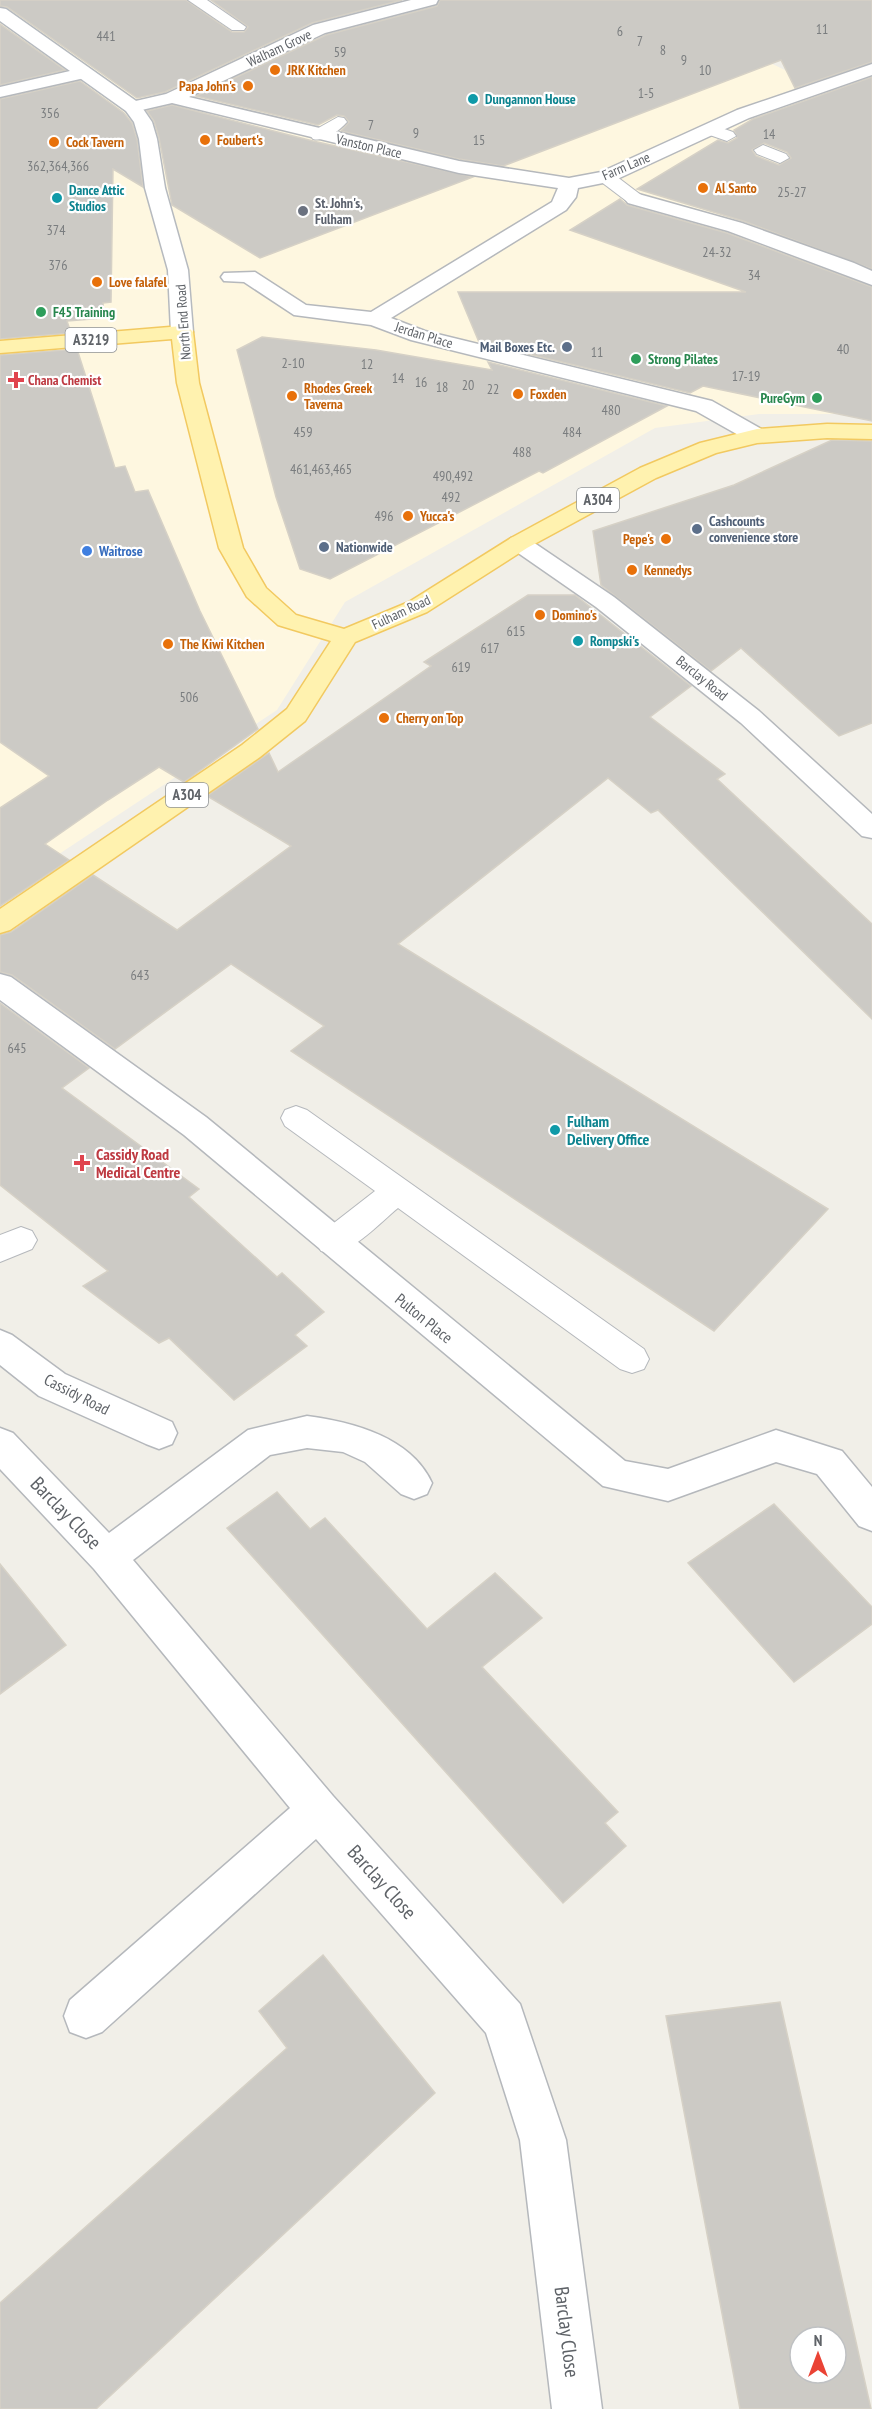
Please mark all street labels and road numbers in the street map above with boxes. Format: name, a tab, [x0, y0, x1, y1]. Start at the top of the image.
street label: Walham Grove	[244, 25, 314, 71]
street label: Vanston Place	[333, 129, 404, 162]
street label: Farm Lane	[599, 148, 653, 184]
street label: North End Road	[171, 284, 195, 360]
street label: Jerdan Place	[392, 317, 455, 352]
road number: A3219	[66, 328, 116, 352]
road number: A304	[577, 488, 619, 512]
street label: Fulham Road	[369, 591, 433, 633]
street label: Barclay Road	[672, 652, 732, 704]
road number: A304	[166, 783, 208, 807]
street label: Pulton Place	[391, 1289, 457, 1347]
street label: Cassidy Road	[41, 1369, 113, 1419]
street label: Barclay Close	[25, 1471, 107, 1555]
street label: Barclay Close	[342, 1839, 422, 1925]
street label: Barclay Close	[549, 2285, 585, 2379]

